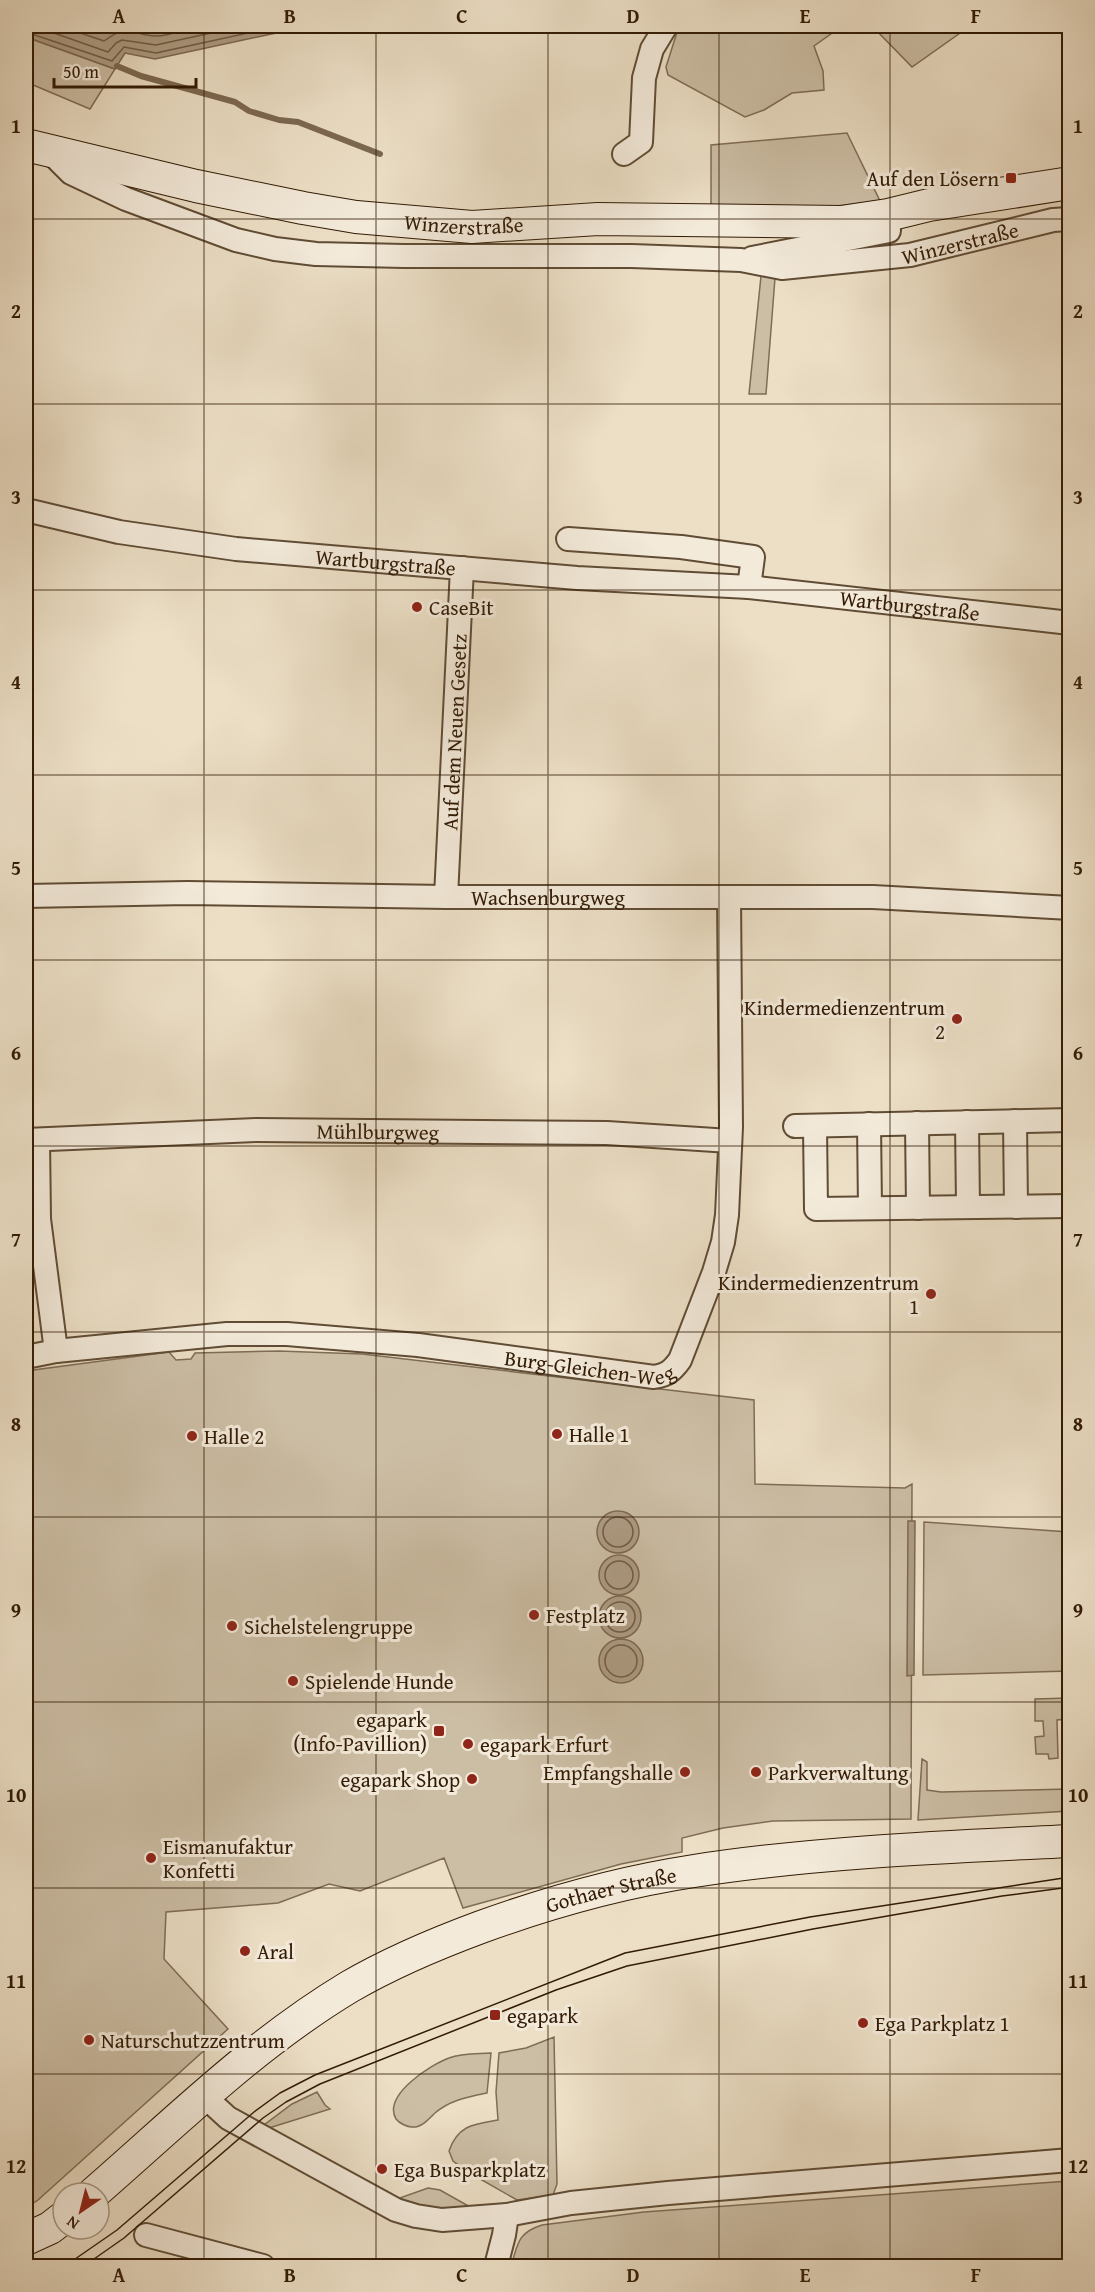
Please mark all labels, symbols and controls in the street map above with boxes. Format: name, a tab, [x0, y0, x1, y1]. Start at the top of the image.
text: A	[113, 1, 126, 30]
text: B	[284, 1, 296, 30]
text: C	[456, 1, 468, 30]
text: D	[626, 1, 640, 30]
text: E	[800, 1, 811, 30]
text: F	[971, 1, 981, 30]
scale bar	[54, 51, 196, 89]
text: 50 m	[63, 58, 99, 85]
text: 1	[11, 111, 21, 140]
text: 1	[1073, 111, 1083, 140]
place label: Auf den Lösern	[866, 163, 999, 194]
marker: Auf den Lösern	[1004, 171, 1018, 185]
street label: Winzerstraße	[403, 206, 525, 243]
street label: Winzerstraße	[898, 213, 1022, 272]
text: 2	[11, 296, 21, 325]
text: 2	[1073, 296, 1083, 325]
text: 3	[11, 482, 21, 511]
text: 3	[1073, 482, 1083, 511]
street label: Wartburgstraße	[314, 540, 457, 583]
street label: Wartburgstraße	[838, 582, 982, 628]
place label: CaseBit	[429, 592, 494, 623]
marker: CaseBit	[410, 600, 424, 614]
street label: Auf dem Neuen Gesetz	[434, 633, 474, 831]
text: 4	[11, 667, 21, 696]
text: 4	[1073, 667, 1083, 696]
text: 5	[11, 853, 21, 882]
text: 5	[1073, 853, 1083, 882]
street label: Wachsenburgweg	[471, 882, 625, 913]
place label: Kindermedienzentrum 2	[744, 992, 945, 1047]
marker: Kindermedienzentrum 2	[950, 1012, 964, 1026]
text: 6	[11, 1038, 21, 1067]
text: 6	[1073, 1038, 1083, 1067]
street label: Mühlburgweg	[316, 1115, 440, 1147]
text: 7	[11, 1224, 21, 1253]
text: 7	[1073, 1224, 1083, 1253]
place label: Kindermedienzentrum 1	[718, 1267, 919, 1322]
marker: Kindermedienzentrum 1	[924, 1287, 938, 1301]
street label: Burg-Gleichen-Weg	[503, 1341, 681, 1392]
text: 8	[11, 1409, 21, 1438]
text: 8	[1073, 1409, 1083, 1438]
place label: Halle 1	[569, 1419, 629, 1450]
place label: Halle 2	[204, 1421, 264, 1452]
marker: Halle 1	[550, 1427, 564, 1441]
marker: Halle 2	[185, 1429, 199, 1443]
text: 9	[11, 1595, 21, 1624]
text: 9	[1073, 1595, 1083, 1624]
place label: Festplatz	[546, 1600, 625, 1631]
marker: Festplatz	[527, 1608, 541, 1622]
place label: Sichelstelengruppe	[244, 1611, 413, 1642]
marker: Sichelstelengruppe	[225, 1619, 239, 1633]
place label: Spielende Hunde	[305, 1666, 454, 1697]
marker: Spielende Hunde	[286, 1674, 300, 1688]
place label: egapark (Info-Pavillion)	[293, 1704, 427, 1759]
marker: egapark (Info-Pavillion)	[432, 1724, 446, 1738]
place label: egapark Erfurt	[480, 1729, 609, 1760]
marker: egapark Erfurt	[461, 1737, 475, 1751]
place label: Empfangshalle	[543, 1757, 673, 1788]
place label: Parkverwaltung	[768, 1757, 909, 1788]
place label: egapark Shop	[340, 1764, 460, 1795]
marker: Empfangshalle	[678, 1765, 692, 1779]
marker: Parkverwaltung	[749, 1765, 763, 1779]
marker: egapark Shop	[465, 1772, 479, 1786]
text: 10	[6, 1780, 26, 1809]
text: 10	[1068, 1780, 1088, 1809]
place label: Eismanufaktur Konfetti	[163, 1831, 293, 1886]
marker: Eismanufaktur Konfetti	[144, 1851, 158, 1865]
street label: Gothaer Straße	[542, 1859, 679, 1920]
place label: Aral	[257, 1936, 294, 1967]
marker: Aral	[238, 1944, 252, 1958]
text: 11	[6, 1966, 26, 1995]
text: 11	[1068, 1966, 1088, 1995]
place label: egapark	[507, 2000, 578, 2031]
marker: egapark	[488, 2008, 502, 2022]
place label: Ega Parkplatz 1	[875, 2008, 1010, 2039]
marker: Ega Parkplatz 1	[856, 2016, 870, 2030]
place label: Naturschutzzentrum	[101, 2025, 285, 2056]
marker: Naturschutzzentrum	[82, 2033, 96, 2047]
text: 12	[6, 2151, 26, 2180]
text: 12	[1068, 2151, 1088, 2180]
place label: Ega Busparkplatz	[394, 2154, 546, 2185]
marker: Ega Busparkplatz	[375, 2162, 389, 2176]
north arrow	[51, 2181, 111, 2241]
text: N	[61, 2210, 84, 2236]
text: A	[113, 2260, 126, 2289]
text: B	[284, 2260, 296, 2289]
text: C	[456, 2260, 468, 2289]
text: D	[626, 2260, 640, 2289]
text: E	[800, 2260, 811, 2289]
text: F	[971, 2260, 981, 2289]

